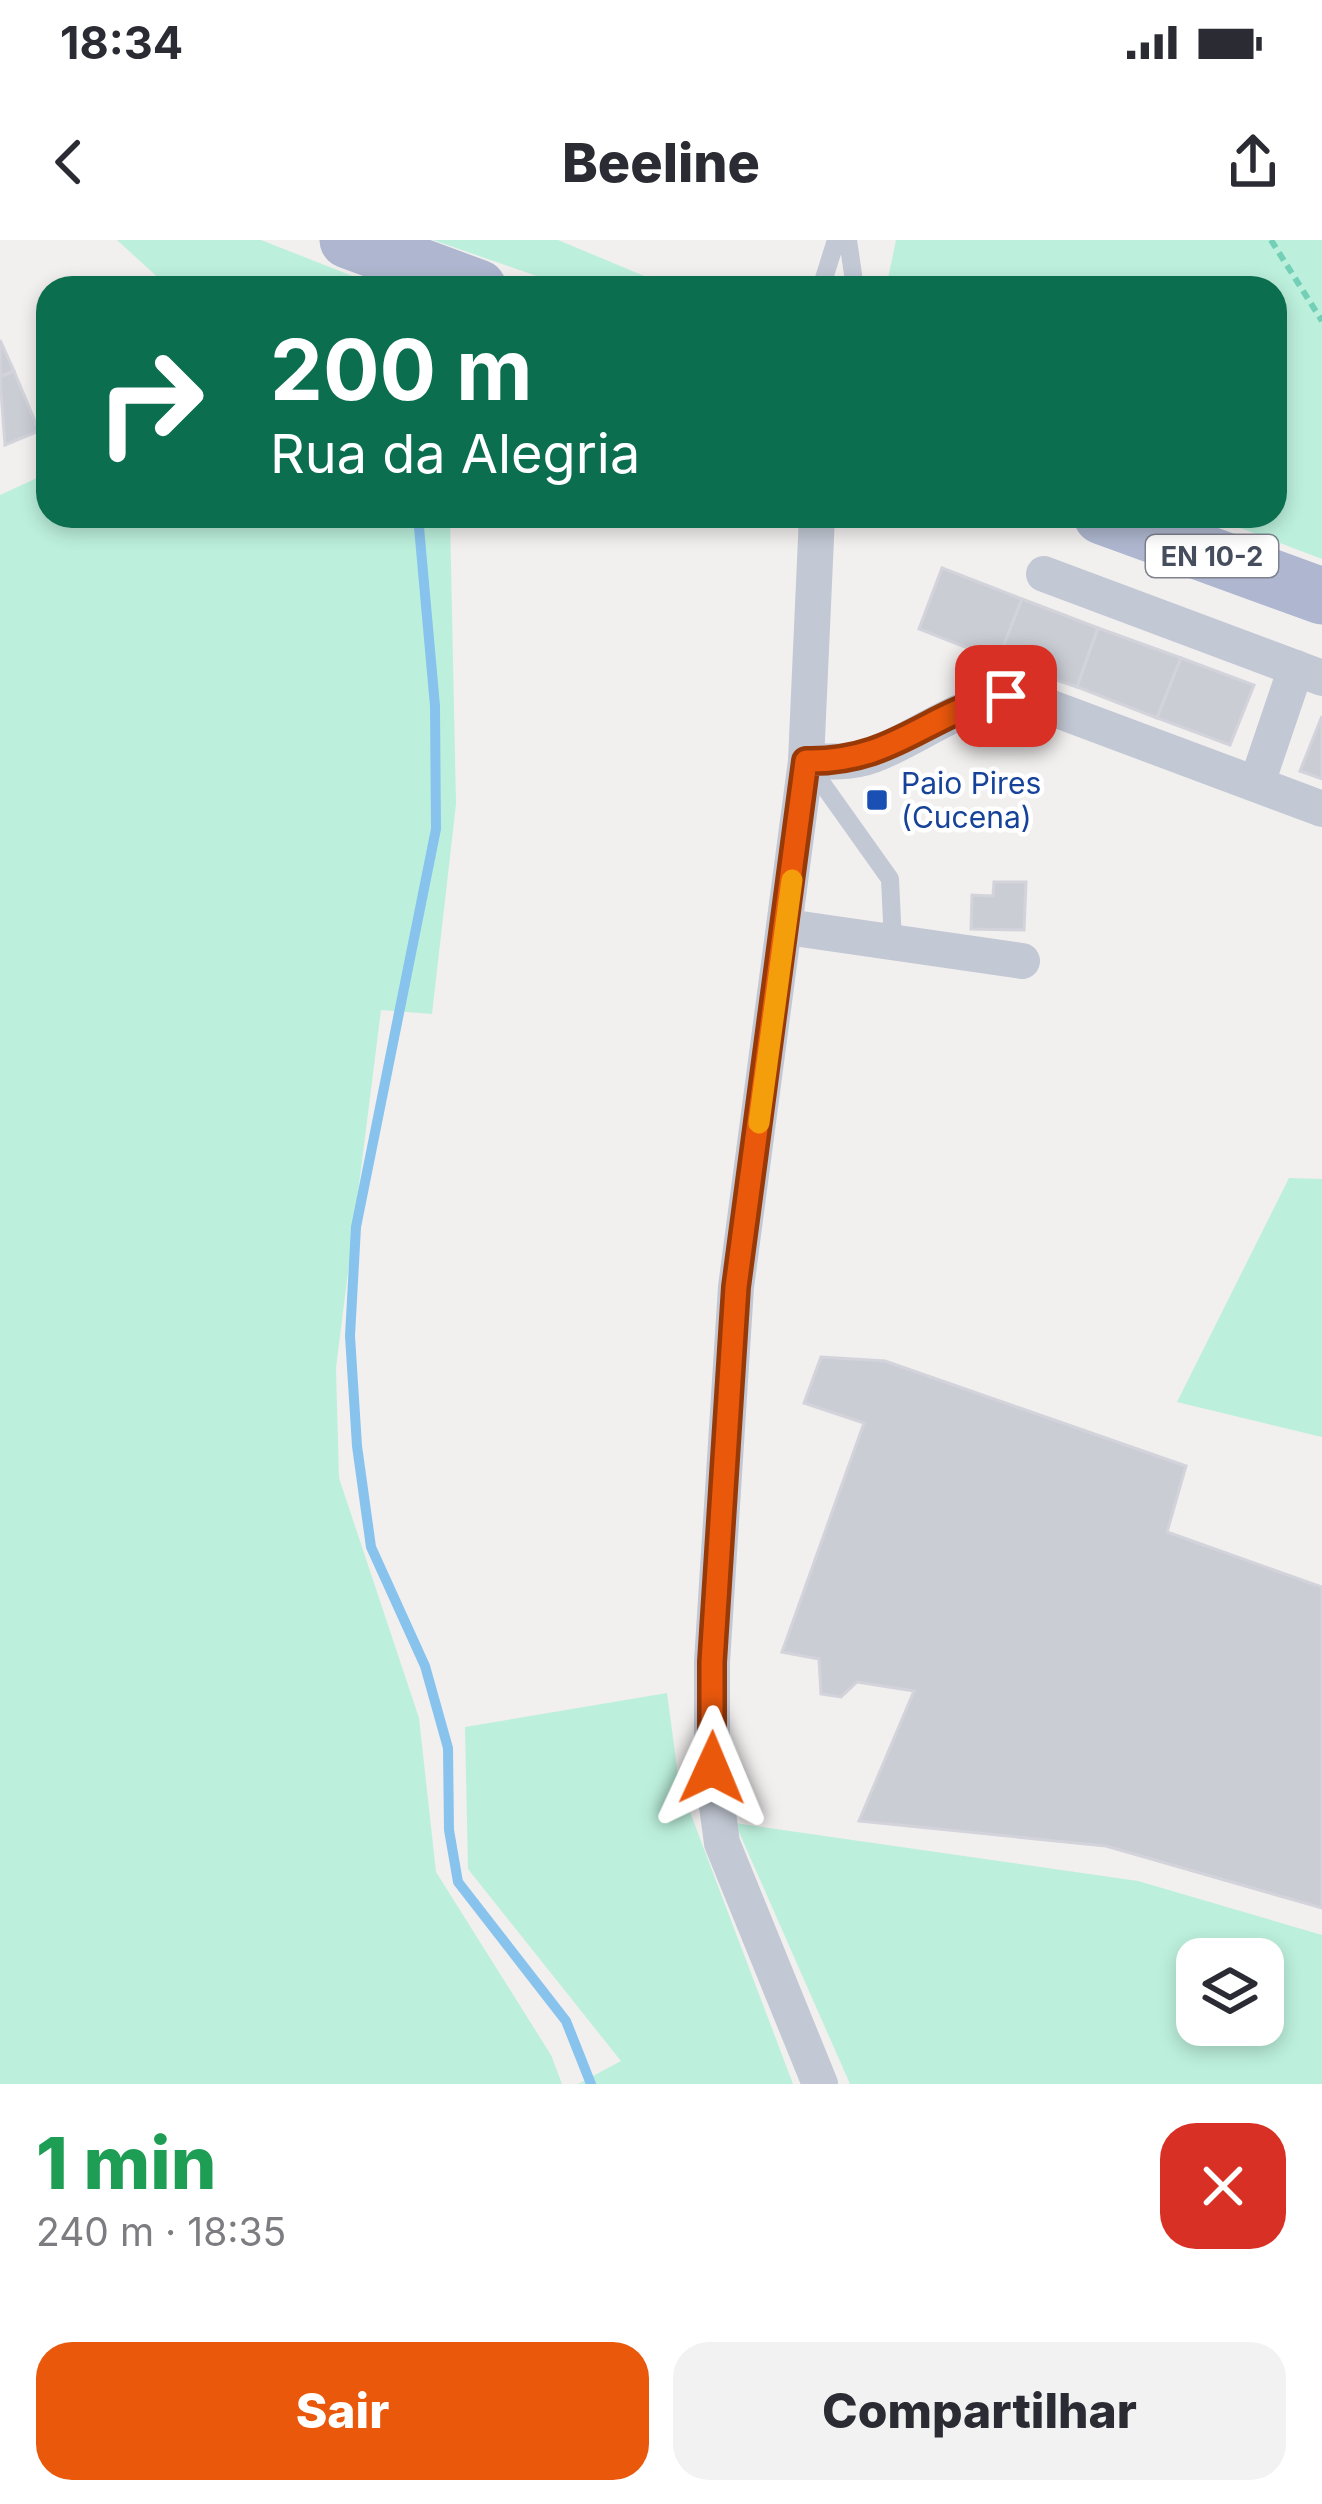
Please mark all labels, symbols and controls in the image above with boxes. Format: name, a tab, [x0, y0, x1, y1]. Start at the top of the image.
text: 18:34	[60, 15, 183, 70]
icon: back	[36, 129, 102, 195]
icon: share	[1220, 129, 1286, 195]
text: Beeline	[562, 130, 760, 195]
text: 200 m	[270, 319, 533, 420]
icon: right	[72, 324, 228, 480]
text: Rua da Alegria	[270, 421, 640, 486]
road number: EN 10-2	[1146, 535, 1278, 577]
pin	[955, 645, 1057, 747]
icon: arrive	[973, 663, 1039, 729]
place label: Paio Pires (Cucena)	[901, 765, 1041, 835]
marker: Paio Pires (Cucena)	[864, 787, 890, 813]
position arrow	[649, 1705, 775, 1831]
map controls	[1176, 1938, 1284, 2046]
button: layers	[1176, 1938, 1284, 2046]
text: 1 min	[36, 2119, 216, 2206]
button: close	[1160, 2123, 1286, 2249]
text: 240 m · 18:35	[36, 2208, 286, 2255]
button: Sair	[36, 2342, 649, 2480]
button: Compartilhar	[673, 2342, 1286, 2480]

